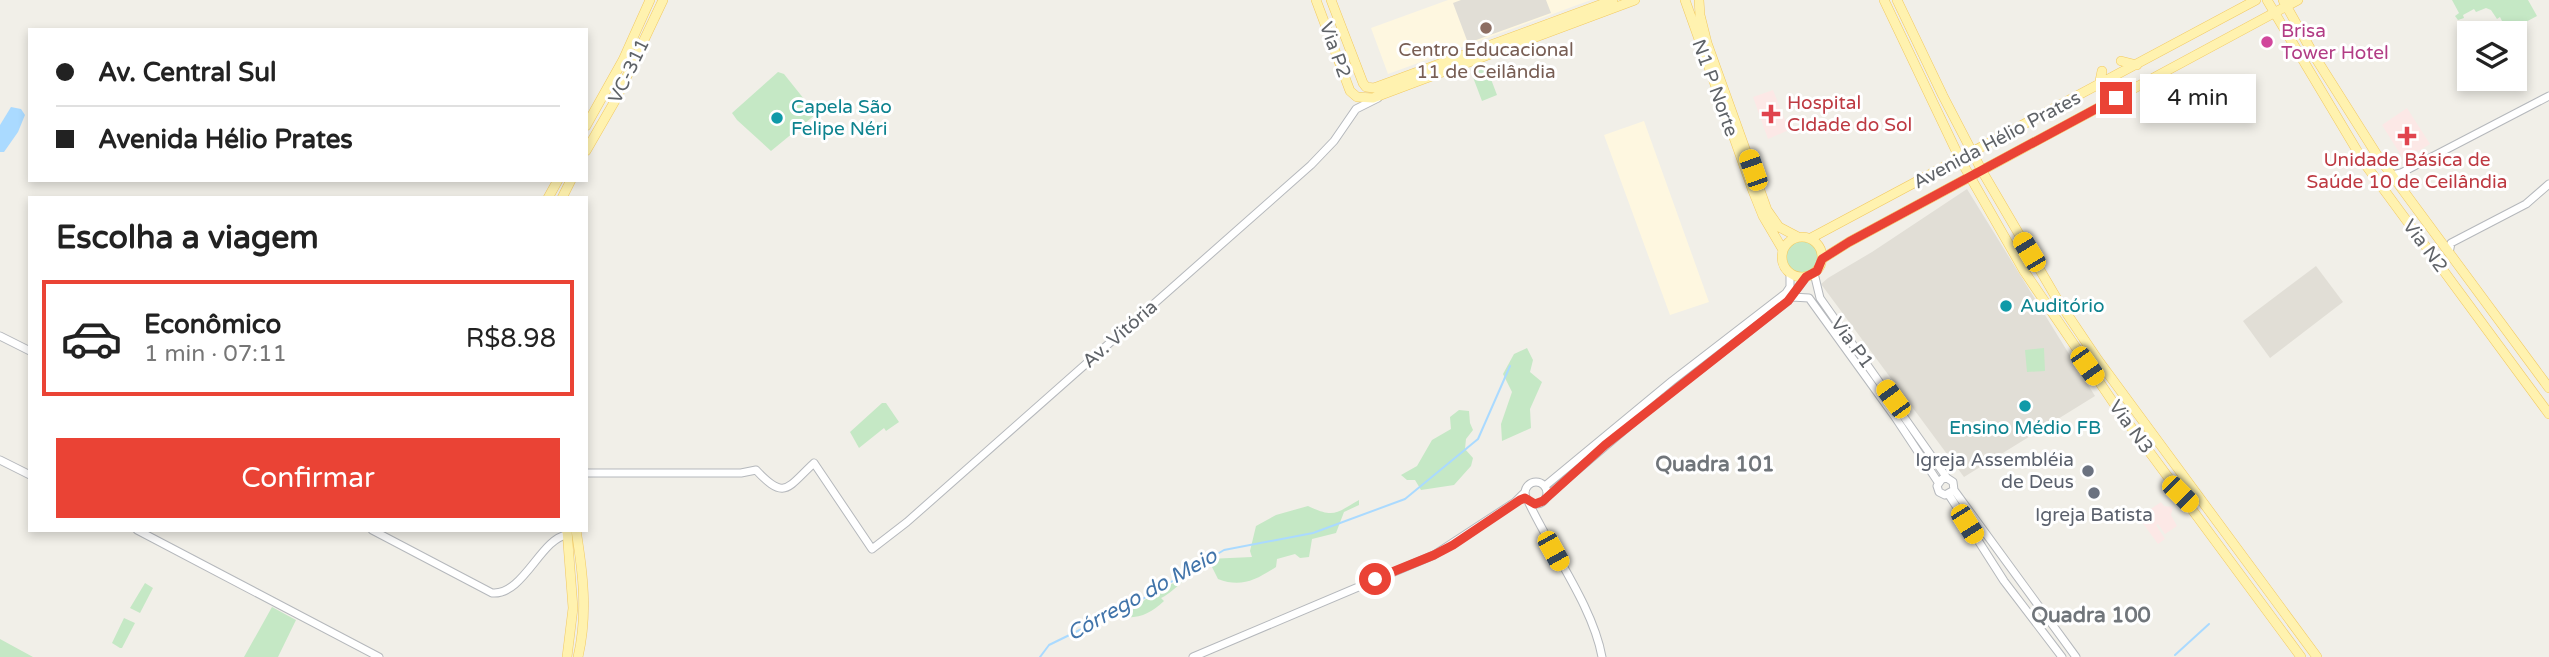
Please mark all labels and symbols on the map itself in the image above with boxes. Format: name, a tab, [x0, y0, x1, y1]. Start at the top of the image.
street label: Via P2	[1315, 19, 1355, 81]
marker: Centro Educacional 11 de Ceilândia	[1478, 20, 1494, 36]
place label: Brisa Tower Hotel	[2281, 20, 2389, 64]
marker: Brisa Tower Hotel	[2259, 34, 2275, 50]
street label: VC-311	[604, 35, 654, 107]
street label: N1 P Norte	[1687, 37, 1743, 139]
place label: Centro Educacional 11 de Ceilândia	[1398, 39, 1574, 83]
callout: 4 min	[2140, 74, 2256, 122]
route end	[2100, 82, 2132, 114]
street label: Avenida Hélio Prates	[1910, 87, 2084, 193]
place label: Hospital CIdade do Sol	[1787, 92, 1912, 136]
place label: Capela São Felipe Néri	[791, 96, 892, 140]
marker: Hospital CIdade do Sol	[1761, 104, 1781, 124]
marker: Capela São Felipe Néri	[769, 110, 785, 126]
marker: Unidade Básica de Saúde 10 de Ceilândia	[2397, 126, 2417, 146]
car	[1737, 147, 1770, 193]
place label: Unidade Básica de Saúde 10 de Ceilândia	[2307, 149, 2507, 193]
street label: Via N2	[2398, 215, 2452, 277]
car	[2010, 229, 2049, 275]
place label: Auditório	[2020, 295, 2104, 317]
street label: Av. Vitória	[1078, 296, 1162, 372]
marker: Auditório	[1998, 298, 2014, 314]
street label: Via P1	[1826, 313, 1878, 373]
car	[2067, 343, 2108, 389]
car	[1873, 376, 1914, 422]
street label: Via N3	[2104, 396, 2158, 458]
marker: Ensino Médio FB	[2017, 398, 2033, 414]
place label: Ensino Médio FB	[1949, 417, 2101, 439]
place label: Igreja Assembléia de Deus	[1915, 449, 2074, 493]
district label: Quadra 101	[1655, 452, 1775, 477]
marker: Igreja Assembléia de Deus	[2080, 463, 2096, 479]
car	[2158, 472, 2203, 516]
marker: Igreja Batista	[2086, 485, 2102, 501]
car	[1947, 501, 1988, 547]
place label: Igreja Batista	[2035, 504, 2153, 526]
car	[1534, 528, 1573, 574]
water label: Córrego do Meio	[1063, 543, 1222, 647]
route start	[1359, 563, 1391, 595]
district label: Quadra 100	[2031, 603, 2151, 628]

